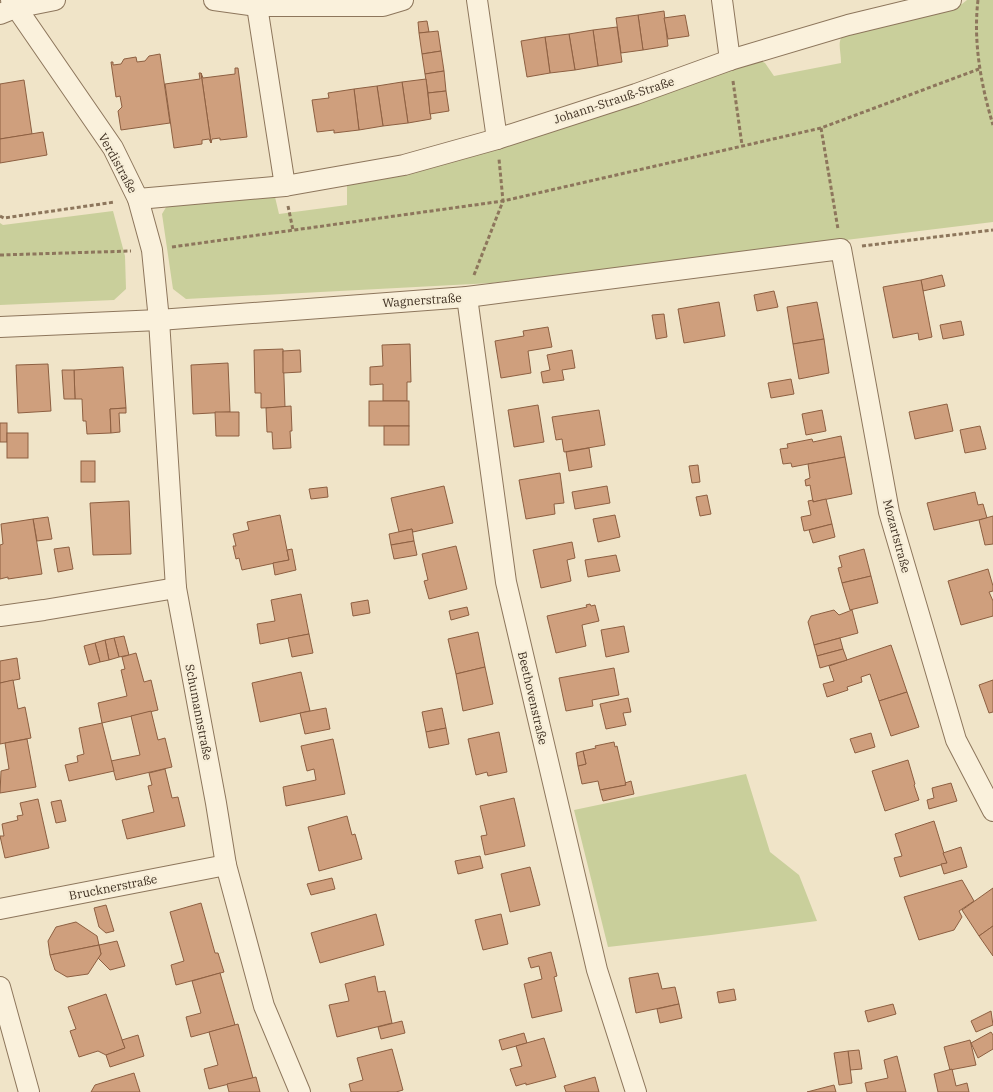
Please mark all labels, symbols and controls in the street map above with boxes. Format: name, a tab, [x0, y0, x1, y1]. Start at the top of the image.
street label: Johann-Strauß-Straße	[552, 73, 676, 127]
street label: Verdistraße	[95, 130, 141, 196]
street label: Wagnerstraße	[382, 290, 462, 310]
street label: Mozartstraße	[880, 498, 914, 574]
street label: Beethovenstraße	[515, 650, 551, 746]
street label: Schumannstraße	[182, 663, 216, 761]
street label: Brucknerstraße	[68, 871, 158, 903]

